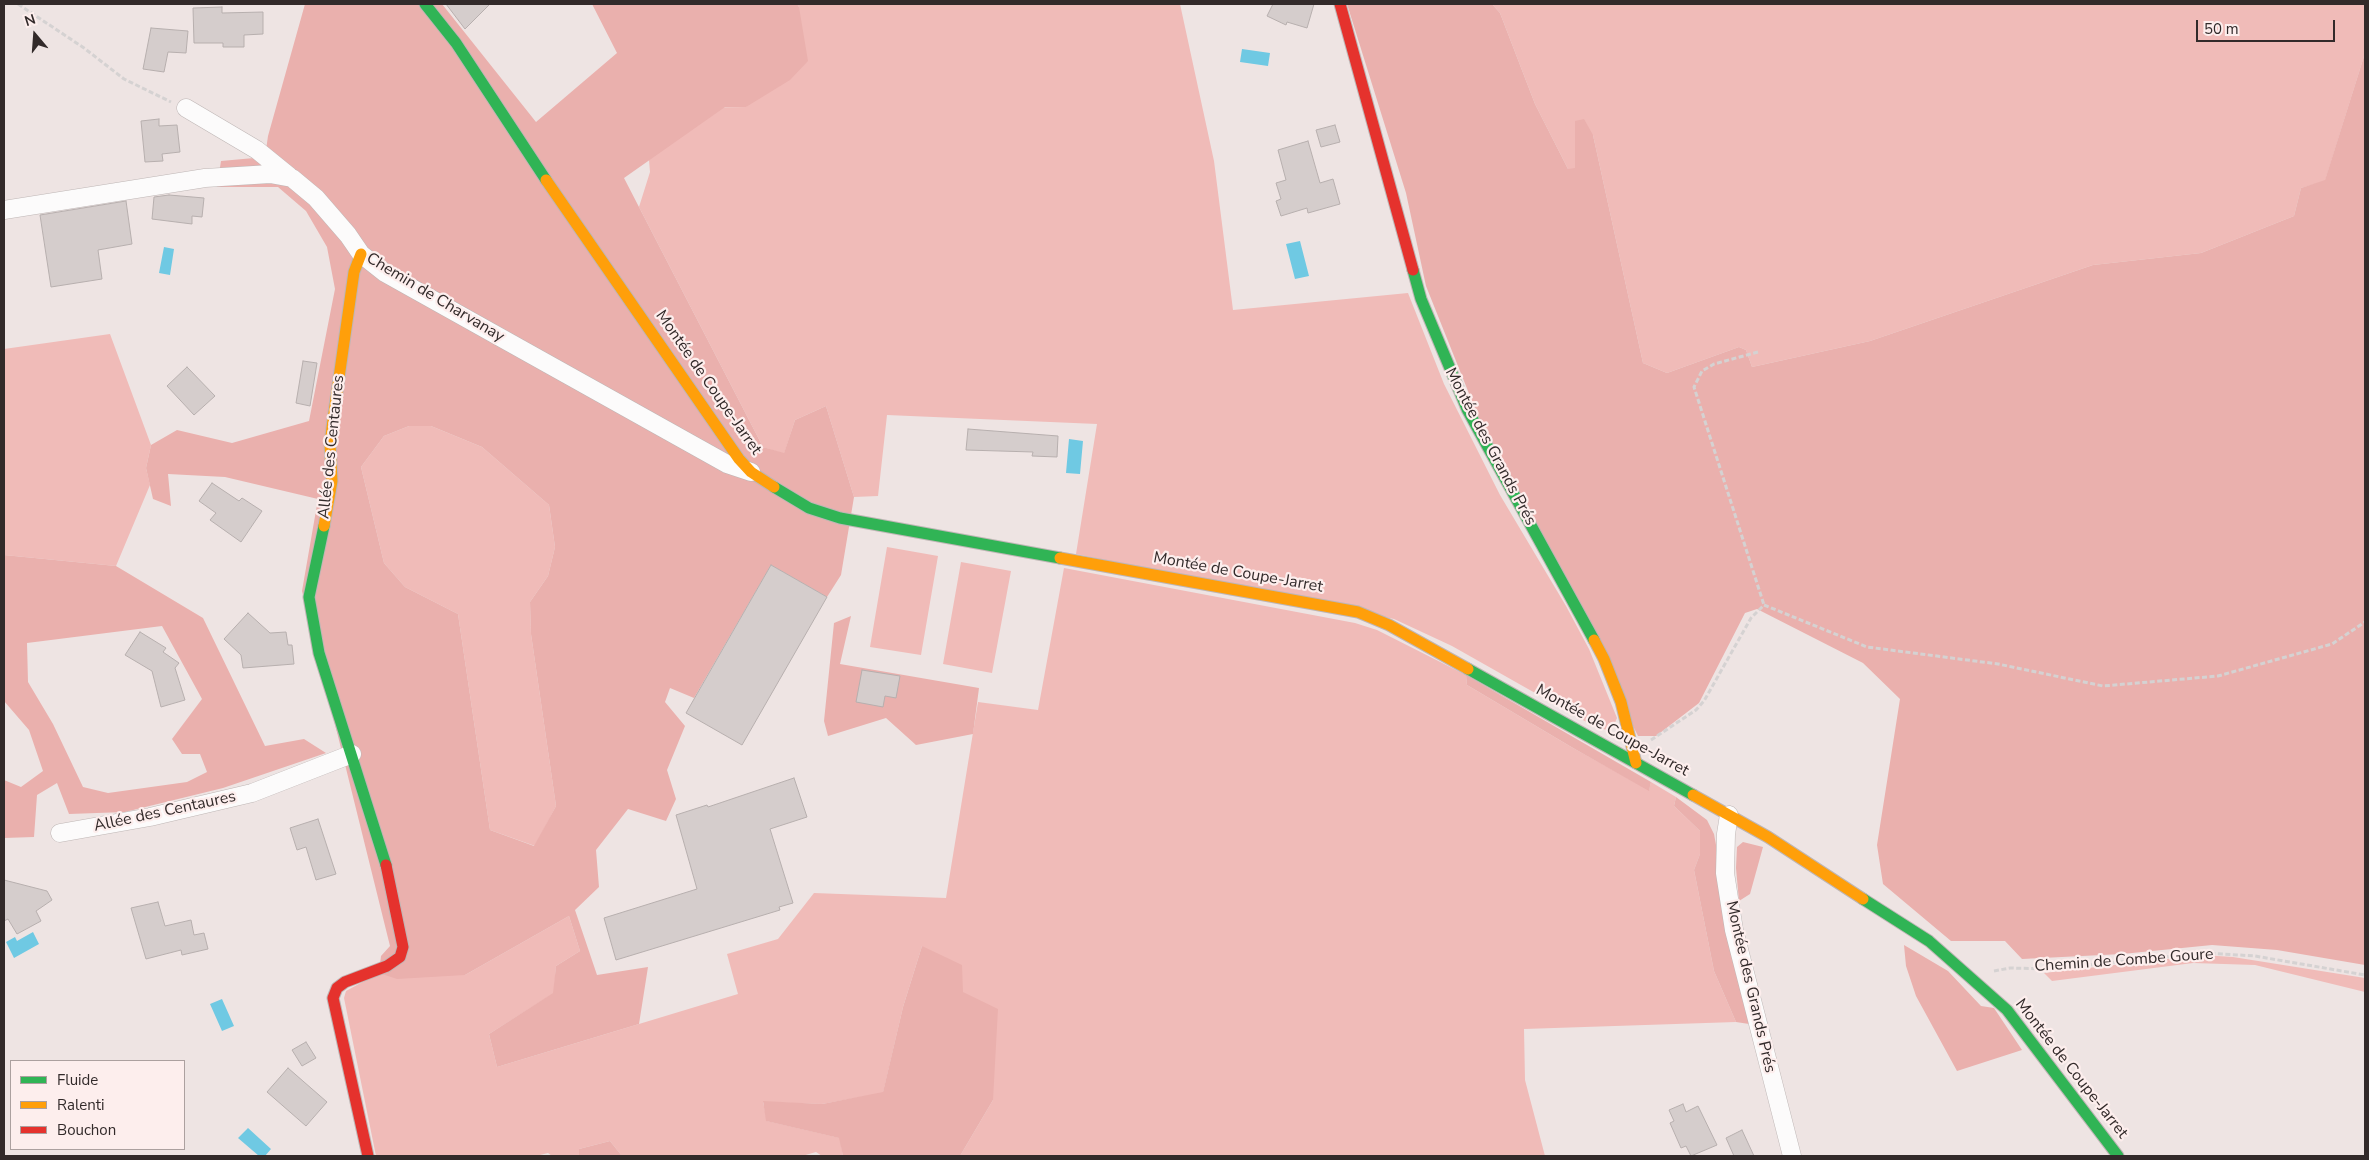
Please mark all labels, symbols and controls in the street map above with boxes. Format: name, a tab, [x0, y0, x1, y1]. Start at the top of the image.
north arrow	[10, 10, 60, 60]
text: N	[22, 10, 38, 31]
scale bar	[2199, 10, 2338, 42]
text: 50 m	[2204, 19, 2239, 39]
street label: Chemin de Charvanay	[362, 249, 508, 347]
street label: Montée de Coupe-Jarret	[651, 307, 765, 459]
street label: Montée des Grands Prés	[1440, 365, 1540, 529]
street label: Allée des Centaures	[315, 374, 349, 520]
street label: Montée de Coupe-Jarret	[1152, 549, 1324, 597]
street label: Montée de Coupe-Jarret	[1532, 681, 1692, 781]
street label: Allée des Centaures	[92, 788, 238, 836]
street label: Montée des Grands Prés	[1721, 899, 1779, 1075]
street label: Chemin de Combe Goure	[2034, 945, 2214, 977]
street label: Montée de Coupe-Jarret	[2011, 995, 2131, 1143]
legend	[10, 1060, 185, 1150]
text: Fluide	[57, 1070, 98, 1090]
text: Ralenti	[57, 1095, 105, 1115]
text: Bouchon	[57, 1120, 116, 1140]

